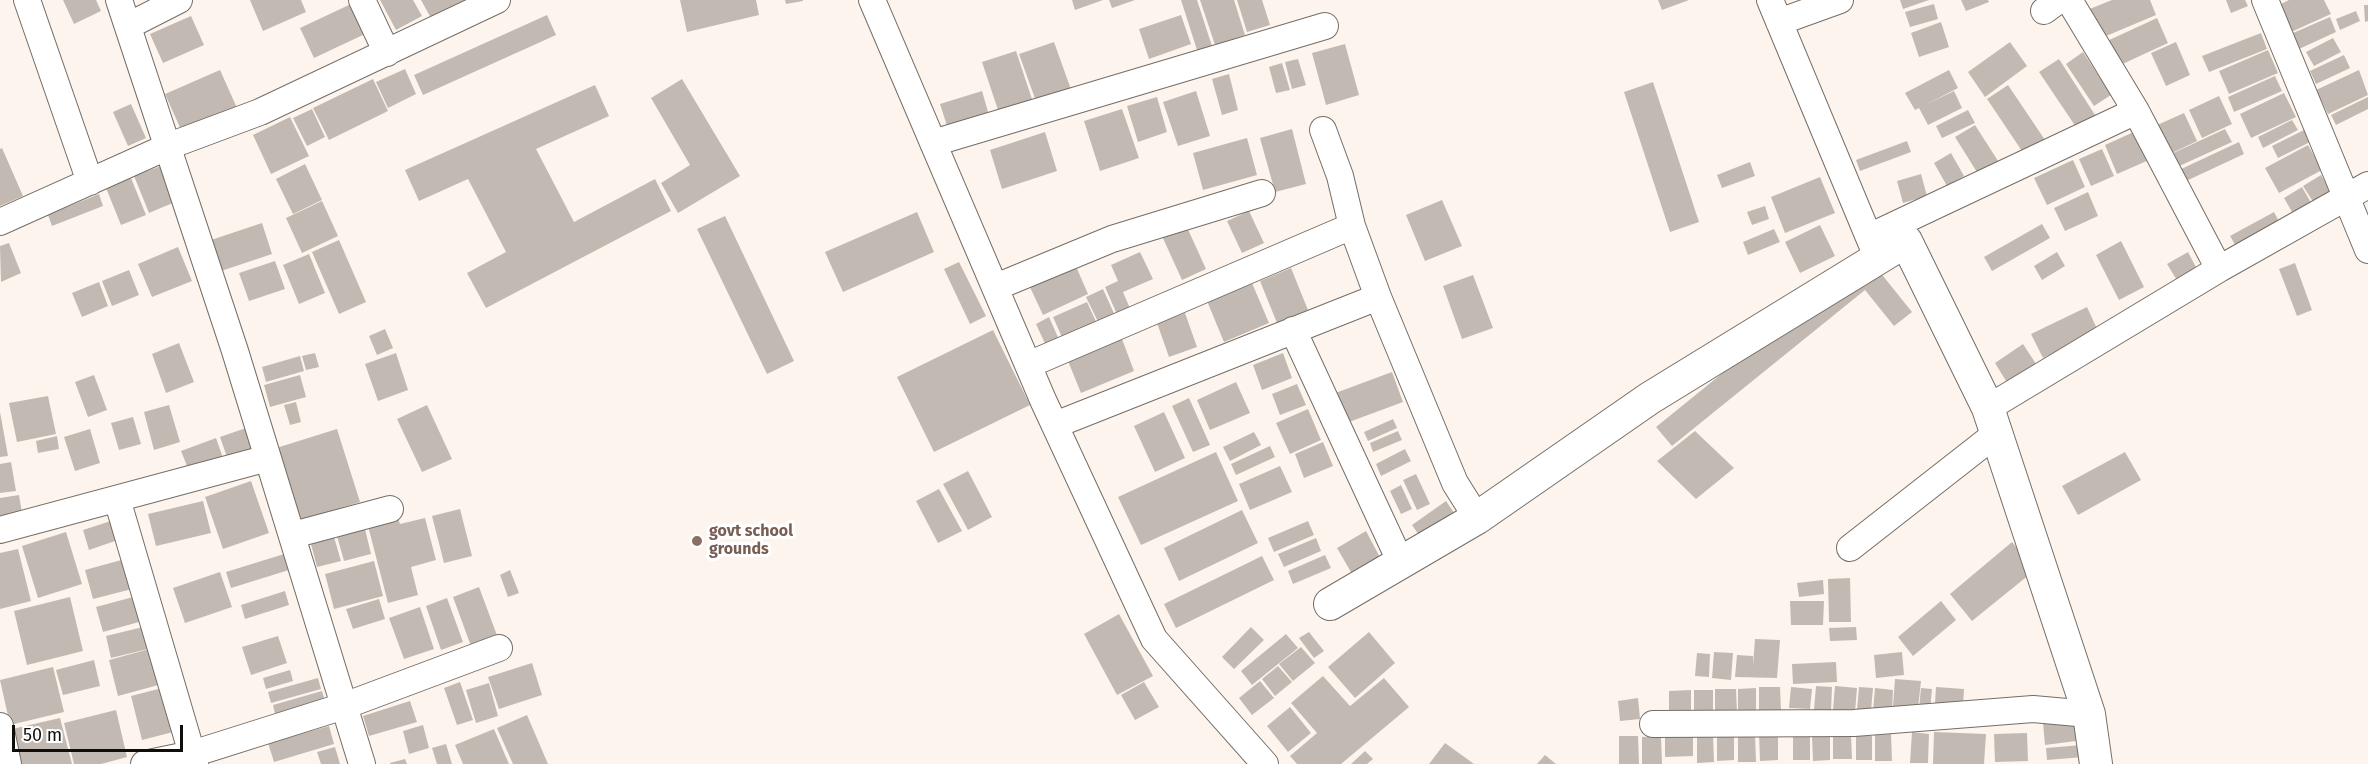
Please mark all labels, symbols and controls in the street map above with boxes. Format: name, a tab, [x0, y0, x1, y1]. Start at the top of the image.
place label: govt school grounds	[709, 522, 793, 560]
marker: govt school grounds	[690, 534, 704, 548]
scale bar	[15, 713, 186, 751]
text: 50 m	[23, 724, 62, 746]

